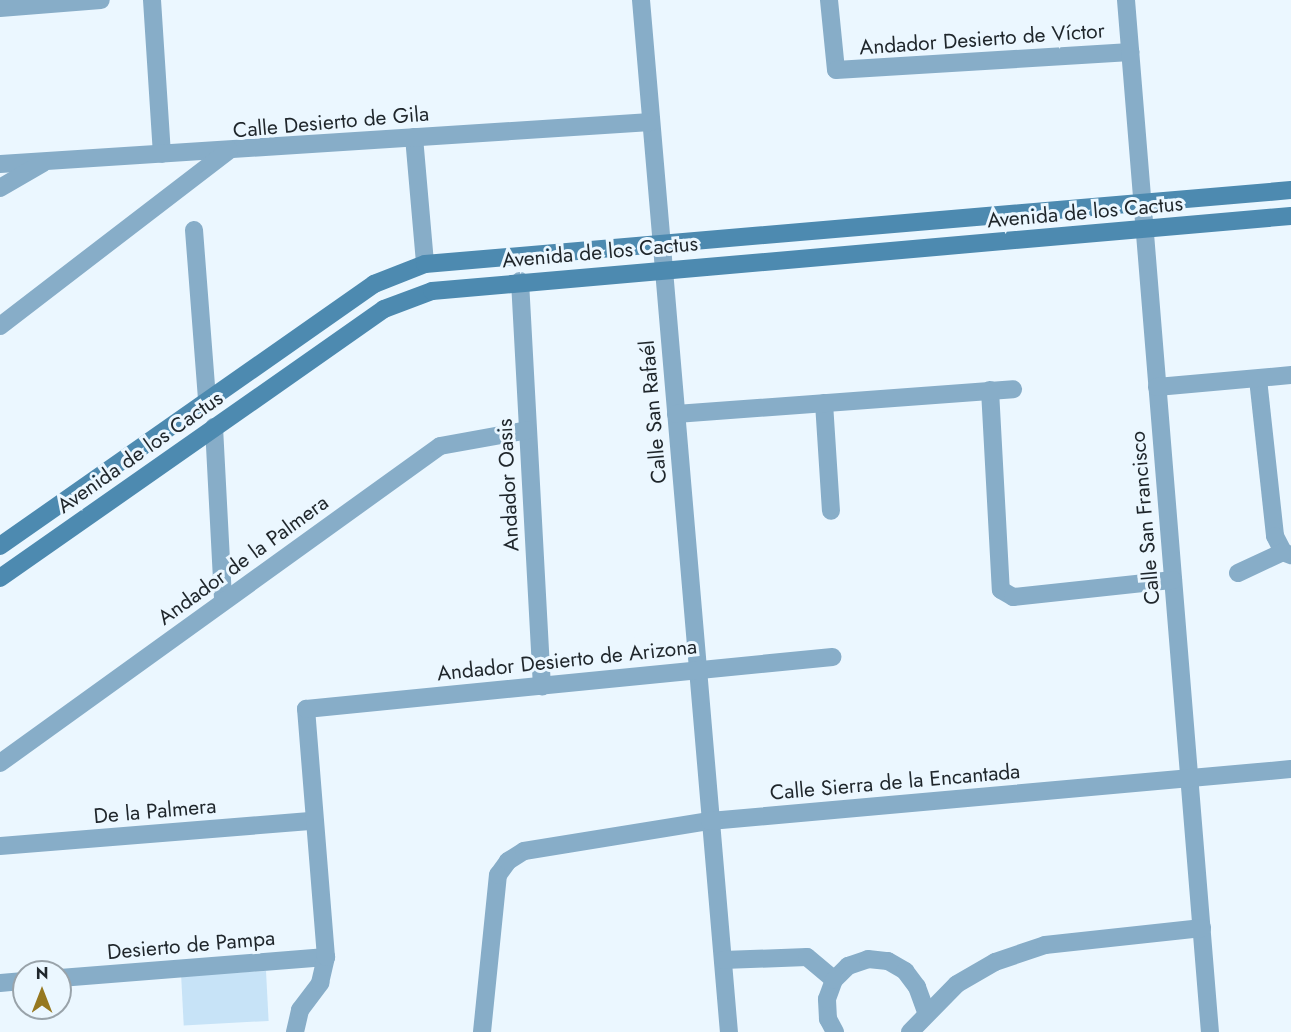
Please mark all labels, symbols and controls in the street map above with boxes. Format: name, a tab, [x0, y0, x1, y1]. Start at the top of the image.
street label: Andador Desierto de Víctor	[858, 18, 1106, 60]
street label: Calle Desierto de Gila	[232, 101, 430, 143]
street label: Avenida de los Cactus	[986, 191, 1184, 233]
street label: Avenida de los Cactus	[501, 231, 699, 273]
street label: Calle San Rafaél	[634, 339, 672, 485]
street label: Avenida de los Cactus	[52, 385, 228, 519]
street label: Andador Oasis	[492, 418, 524, 552]
street label: Calle San Francisco	[1125, 430, 1165, 606]
street label: Andador de la Palmera	[153, 490, 333, 630]
street label: Andador Desierto de Arizona	[436, 634, 698, 686]
street label: Calle Sierra de la Encantada	[769, 759, 1021, 805]
street label: De la Palmera	[93, 793, 217, 829]
street label: Desierto de Pampa	[106, 925, 276, 965]
north arrow	[12, 960, 72, 1020]
text: N	[36, 962, 48, 985]

